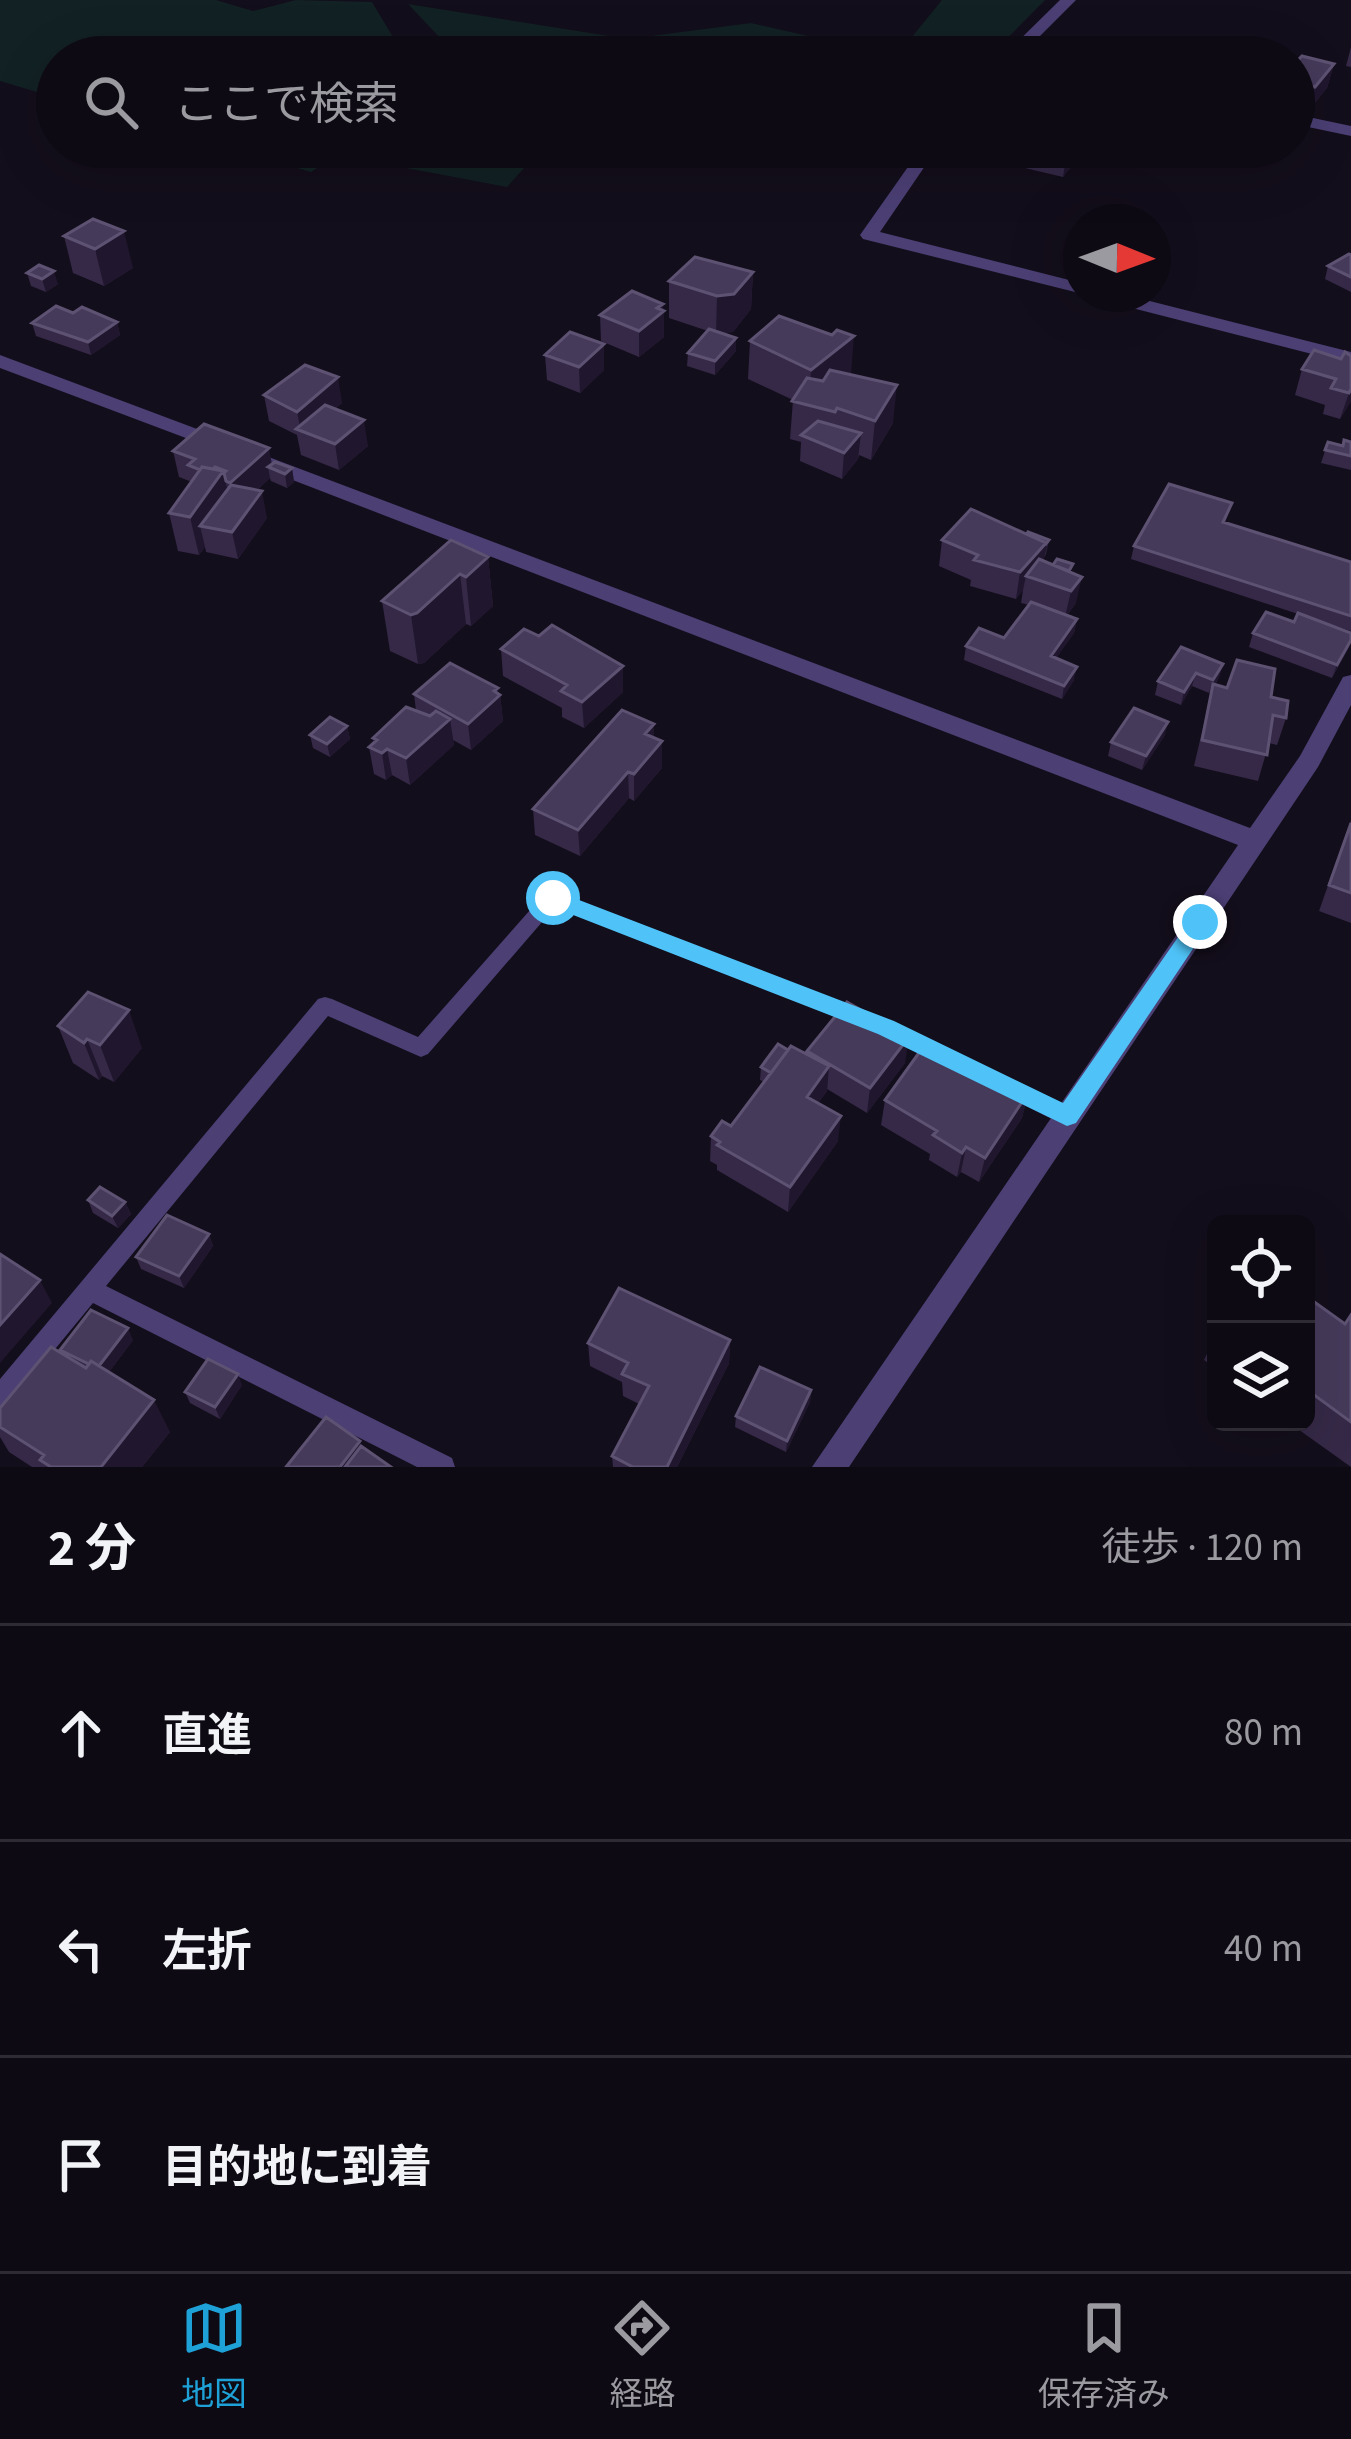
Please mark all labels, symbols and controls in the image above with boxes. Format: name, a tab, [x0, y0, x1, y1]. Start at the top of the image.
search box	[36, 36, 1315, 168]
icon: search	[78, 69, 144, 135]
text: ここで検索	[174, 73, 399, 137]
north arrow	[1063, 204, 1171, 312]
route start	[526, 871, 580, 925]
route end	[1173, 895, 1227, 949]
map controls	[1207, 1215, 1315, 1431]
button: locate	[1207, 1215, 1315, 1323]
button: layers	[1207, 1323, 1315, 1431]
text: 2 分	[48, 1513, 136, 1585]
text: 徒歩 · 120 m	[1101, 1520, 1303, 1576]
icon: ahead	[48, 1700, 114, 1766]
text: 直進	[162, 1704, 252, 1768]
text: 80 m	[1224, 1705, 1303, 1761]
icon: left	[48, 1916, 114, 1982]
text: 左折	[162, 1920, 252, 1984]
text: 40 m	[1224, 1921, 1303, 1977]
icon: arrive	[48, 2132, 114, 2198]
text: 目的地に到着	[162, 2136, 432, 2200]
tab: 地図	[181, 2295, 247, 2418]
tab: 経路	[609, 2295, 675, 2418]
tab: 保存済み	[1038, 2295, 1170, 2418]

